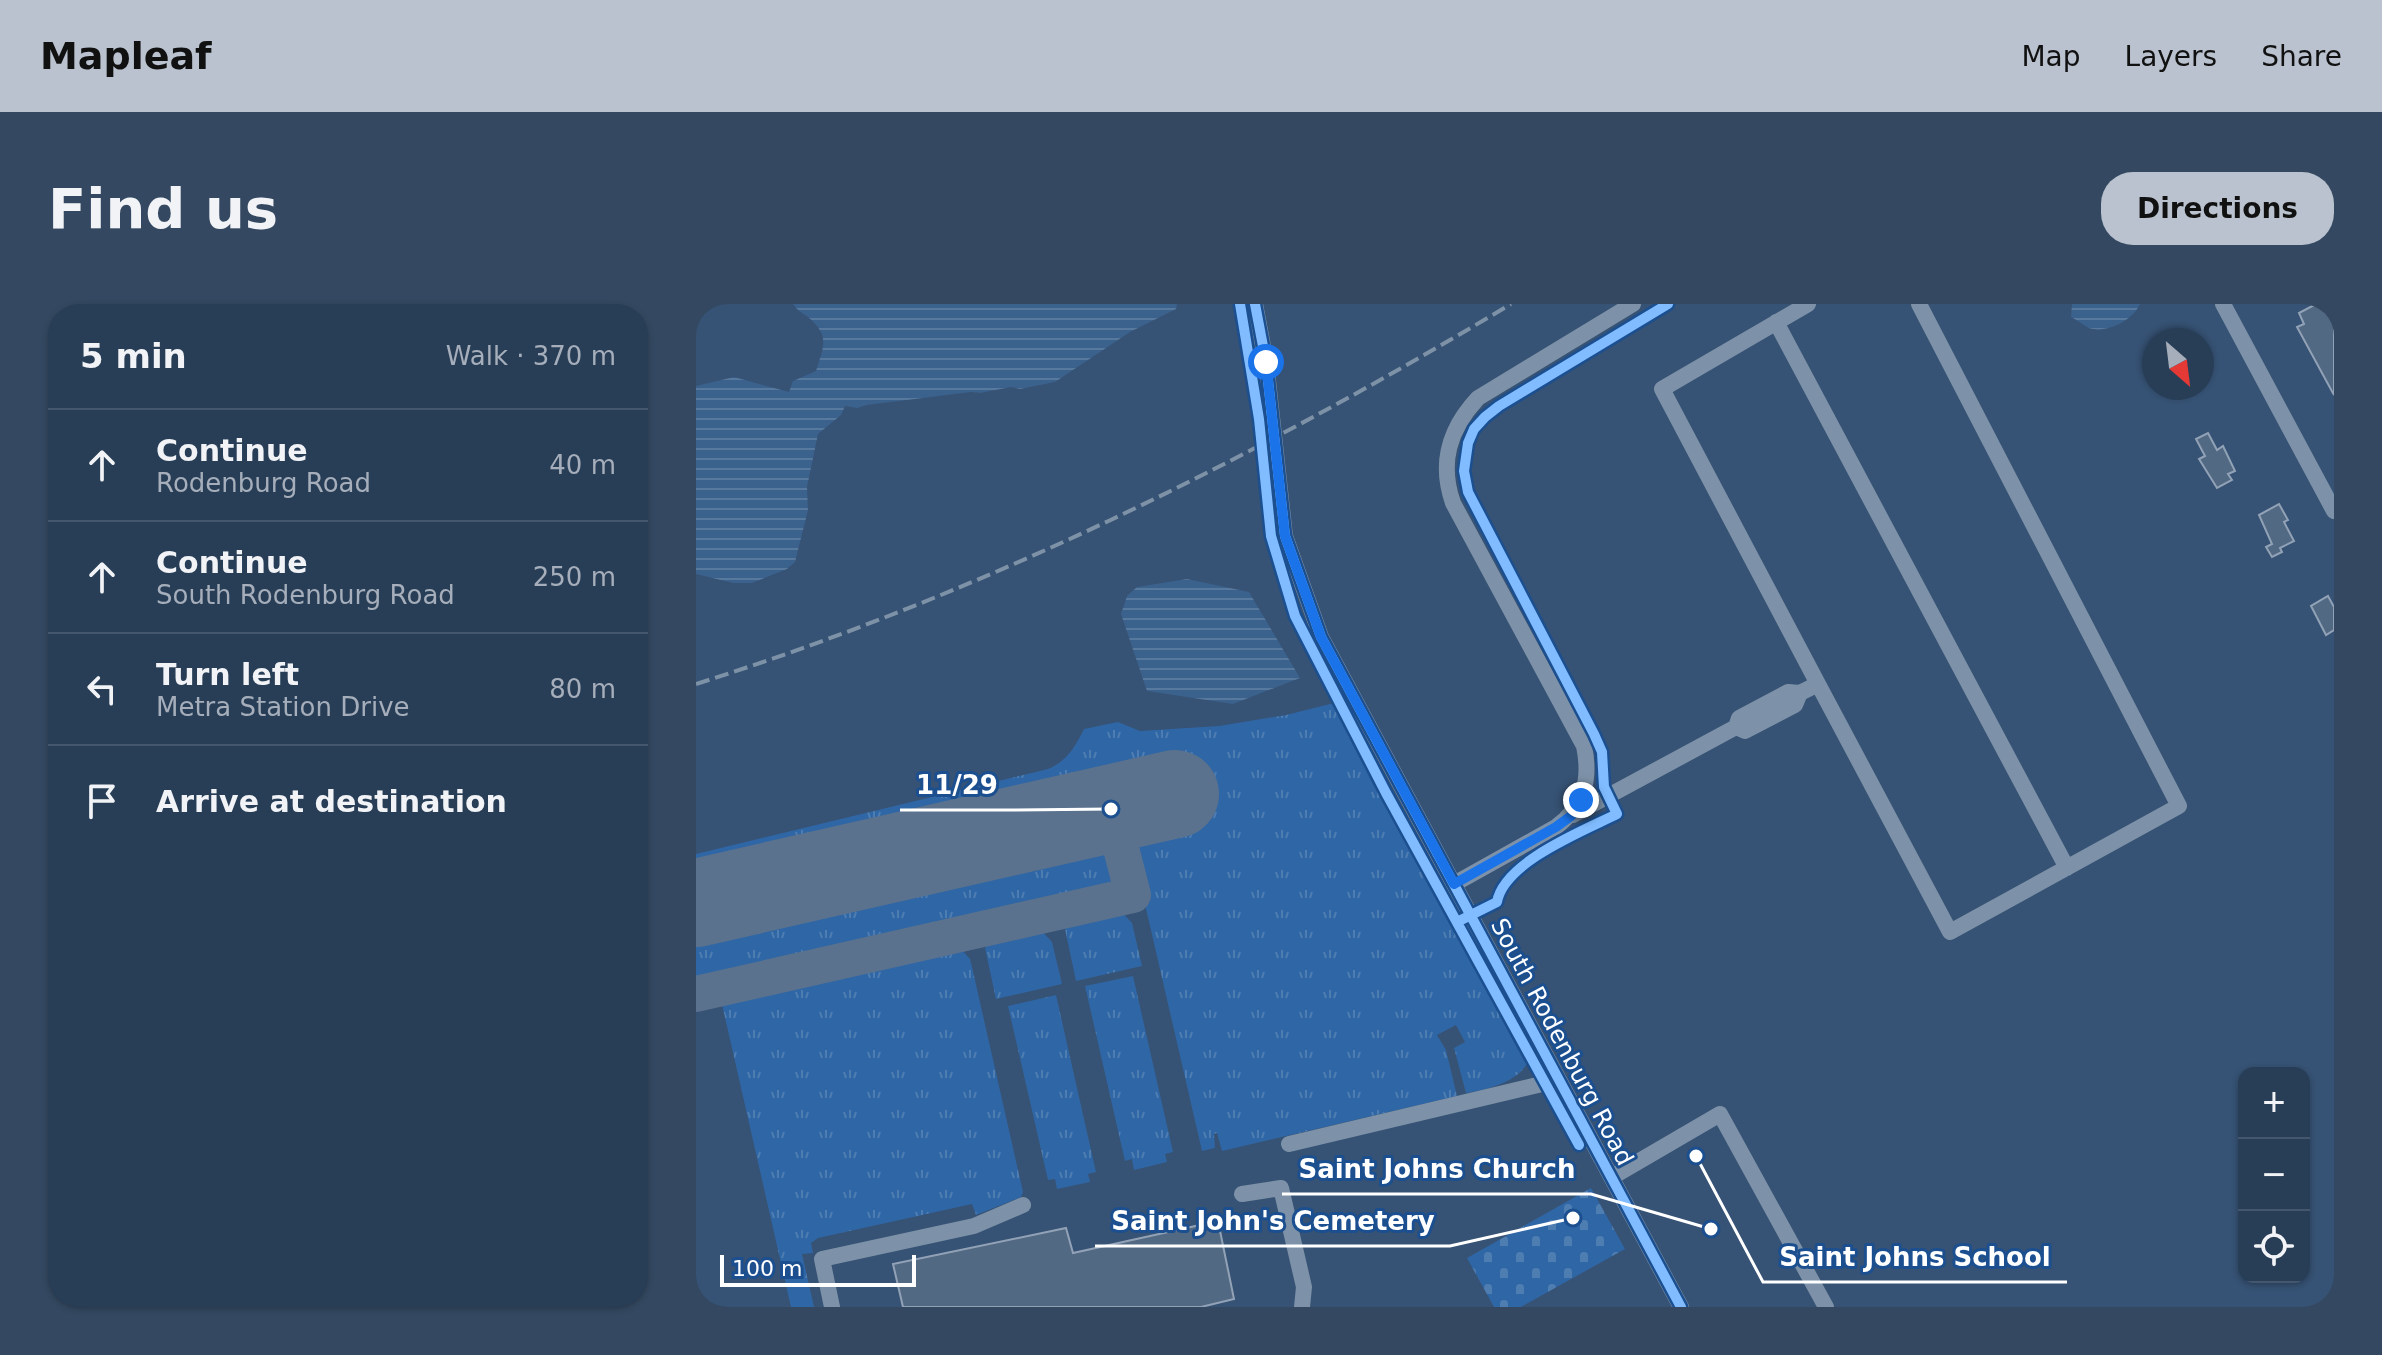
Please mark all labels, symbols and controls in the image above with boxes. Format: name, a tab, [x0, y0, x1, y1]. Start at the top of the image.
text: Mapleaf	[40, 34, 212, 78]
text: Map	[2021, 40, 2081, 73]
text: Layers	[2125, 40, 2217, 73]
text: Share	[2261, 40, 2342, 73]
button: Directions	[2101, 172, 2334, 245]
text: Find us	[48, 176, 278, 241]
north arrow	[2142, 328, 2214, 400]
text: 5 min	[80, 336, 187, 376]
text: Walk · 370 m	[446, 341, 616, 371]
route start	[1248, 344, 1284, 380]
text: Continue	[156, 433, 308, 468]
icon: ahead	[80, 443, 124, 487]
text: 40 m	[549, 450, 616, 480]
text: Rodenburg Road	[156, 468, 371, 498]
text: Continue	[156, 545, 308, 580]
icon: ahead	[80, 555, 124, 599]
text: 250 m	[533, 562, 616, 592]
text: South Rodenburg Road	[156, 580, 455, 610]
text: Turn left	[156, 657, 299, 692]
icon: left	[80, 667, 124, 711]
text: 80 m	[549, 674, 616, 704]
text: Metra Station Drive	[156, 692, 410, 722]
callout: 11/29	[900, 760, 1014, 810]
text: 11/29	[916, 770, 998, 800]
icon: arrive	[80, 779, 124, 823]
route end	[1563, 782, 1599, 818]
text: Arrive at destination	[156, 784, 507, 819]
street label: South Rodenburg Road	[1485, 914, 1639, 1170]
map controls	[2238, 1067, 2310, 1283]
button: +	[2238, 1067, 2310, 1139]
button: −	[2238, 1139, 2310, 1211]
callout: Saint Johns Church	[1282, 1144, 1591, 1194]
text: Saint Johns Church	[1298, 1154, 1576, 1184]
callout: Saint John's Cemetery	[1095, 1196, 1450, 1246]
text: Saint John's Cemetery	[1111, 1206, 1435, 1236]
button: locate	[2238, 1211, 2310, 1283]
callout: Saint Johns School	[1763, 1232, 2067, 1282]
text: Saint Johns School	[1779, 1242, 2051, 1272]
scale bar	[720, 1251, 916, 1287]
text: 100 m	[732, 1256, 802, 1281]

